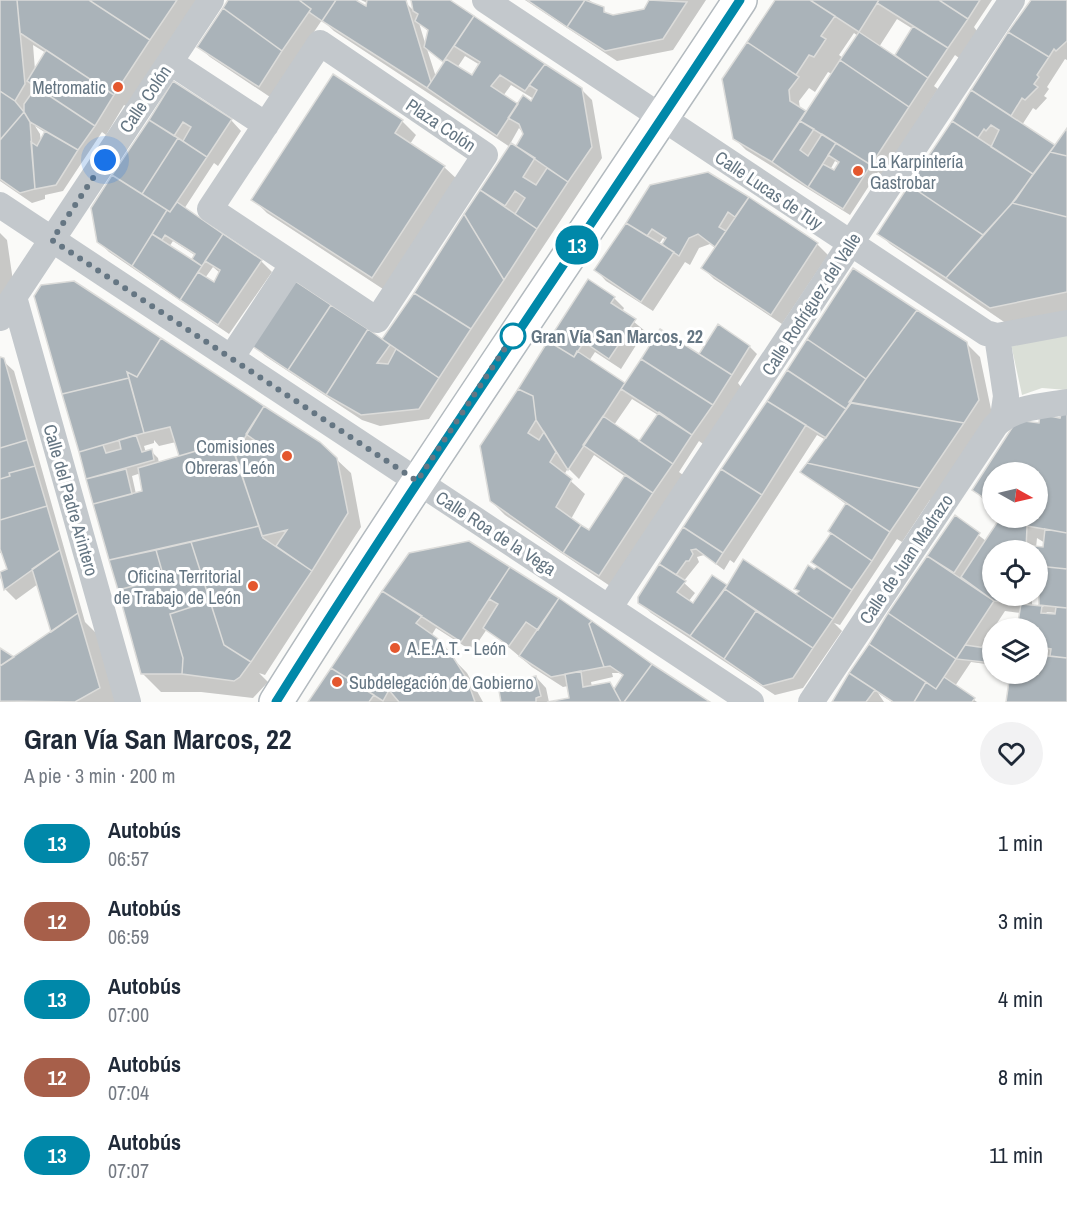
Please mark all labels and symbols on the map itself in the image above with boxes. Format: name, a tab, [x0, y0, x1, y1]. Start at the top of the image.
street label: Calle Colón	[113, 60, 177, 138]
place label: Metromatic	[32, 75, 106, 100]
marker: Metromatic	[111, 80, 125, 94]
street label: Plaza Colón	[401, 92, 481, 158]
your location	[90, 145, 120, 175]
street label: Calle Lucas de Tuy	[710, 145, 828, 236]
place label: La Karpintería Gastrobar	[870, 149, 964, 195]
marker: La Karpintería Gastrobar	[851, 164, 865, 178]
line badge: 13	[550, 226, 604, 264]
street label: Calle Rodríguez del Valle	[755, 228, 867, 380]
marker: Gran Vía San Marcos, 22	[500, 323, 526, 349]
place label: Gran Vía San Marcos, 22	[531, 324, 703, 349]
street label: Calle del Padre Arintero	[37, 421, 105, 579]
place label: Comisiones Obreras León	[185, 434, 275, 480]
marker: Comisiones Obreras León	[280, 449, 294, 463]
north arrow	[982, 462, 1048, 528]
street label: Calle Roa de la Vega	[431, 485, 561, 581]
street label: Calle de Juan Madrazo	[853, 489, 959, 629]
place label: Oficina Territorial de Trabajo de León	[114, 564, 241, 610]
marker: Oficina Territorial de Trabajo de León	[246, 579, 260, 593]
place label: A.E.A.T. - León	[406, 636, 506, 661]
marker: A.E.A.T. - León	[388, 641, 402, 655]
place label: Subdelegación de Gobierno	[349, 670, 534, 695]
marker: Subdelegación de Gobierno	[330, 675, 344, 689]

